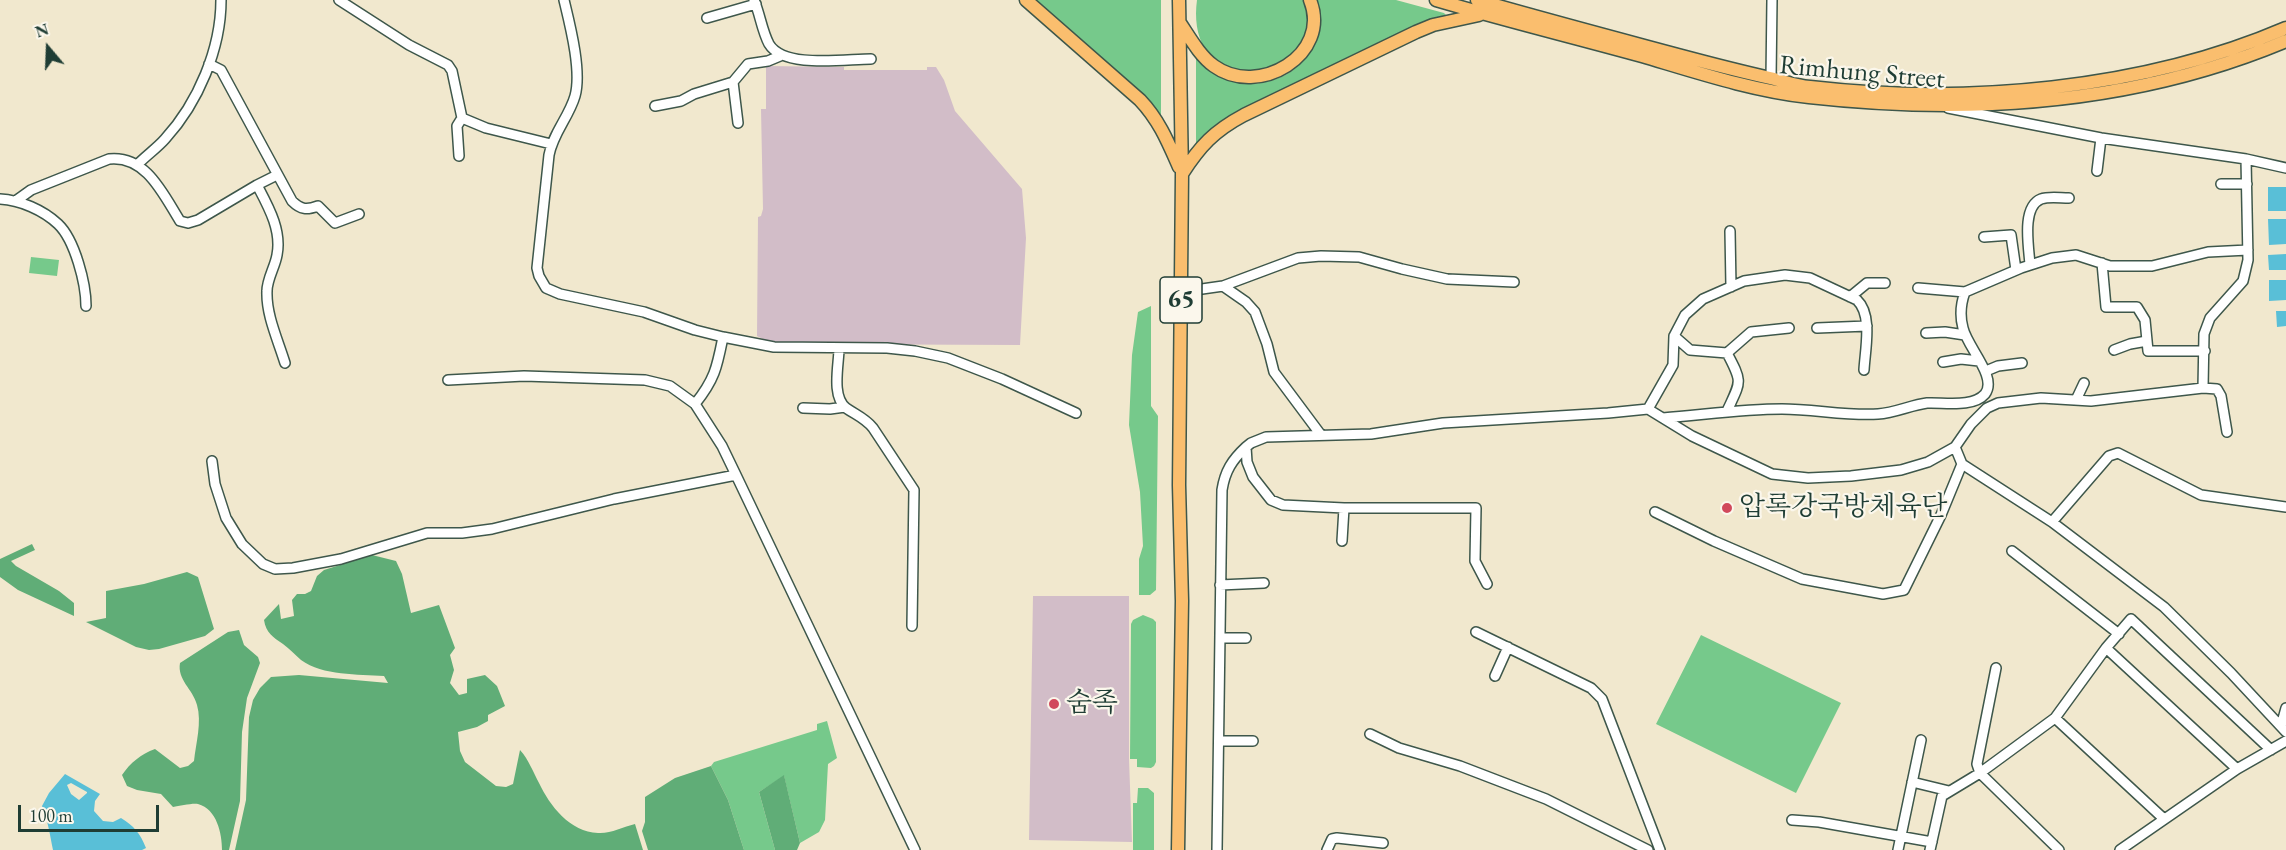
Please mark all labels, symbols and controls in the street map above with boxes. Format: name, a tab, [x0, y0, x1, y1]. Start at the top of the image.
north arrow	[18, 18, 78, 78]
text: N	[32, 18, 52, 43]
street label: Rimhung Street	[1778, 50, 1946, 96]
road number: 65	[1160, 277, 1202, 323]
place label: 압록강국방체육단	[1739, 492, 1948, 524]
marker: 압록강국방체육단	[1720, 501, 1734, 515]
place label: 숨족	[1066, 688, 1118, 720]
marker: 숨족	[1047, 697, 1061, 711]
scale bar	[21, 793, 162, 831]
text: 100 m	[29, 804, 73, 827]

